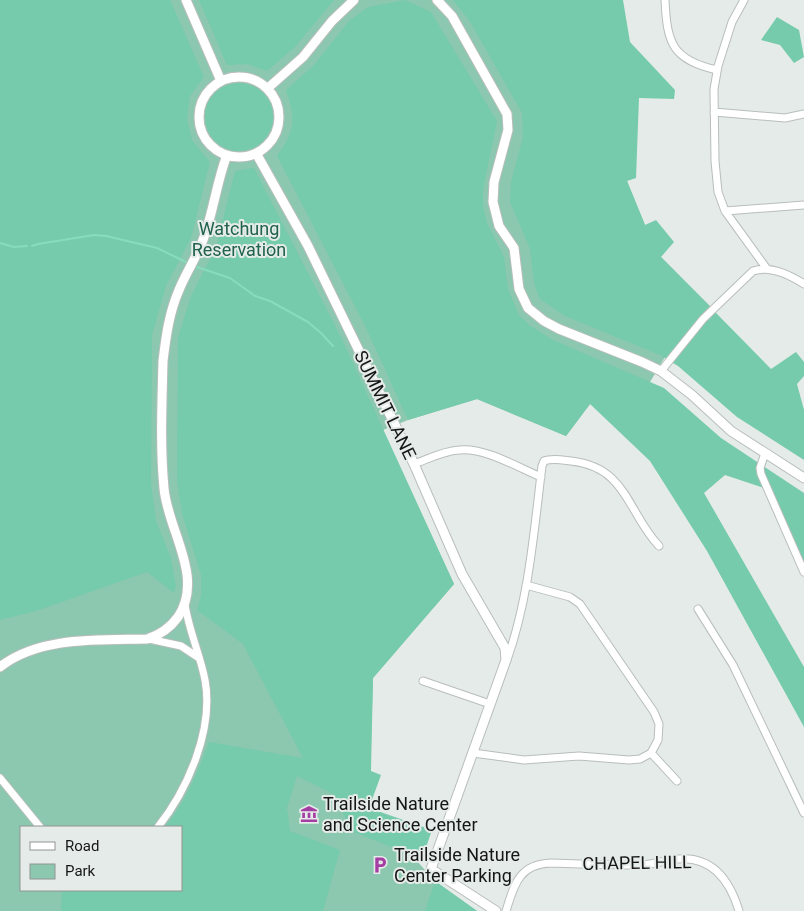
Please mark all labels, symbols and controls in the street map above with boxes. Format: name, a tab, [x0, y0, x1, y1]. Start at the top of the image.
park label: Watchung Reservation	[192, 218, 286, 260]
street label: SUMMIT LANE	[350, 347, 421, 462]
place label: Trailside Nature and Science Center	[323, 793, 478, 835]
museum icon: Trailside Nature and Science Center	[299, 804, 319, 824]
legend	[20, 826, 182, 891]
text: Road	[65, 837, 99, 855]
place label: Trailside Nature Center Parking	[394, 844, 520, 886]
street label: CHAPEL HILL	[582, 851, 692, 874]
parking icon: Trailside Nature Center Parking	[370, 855, 390, 875]
text: Park	[65, 862, 96, 880]

